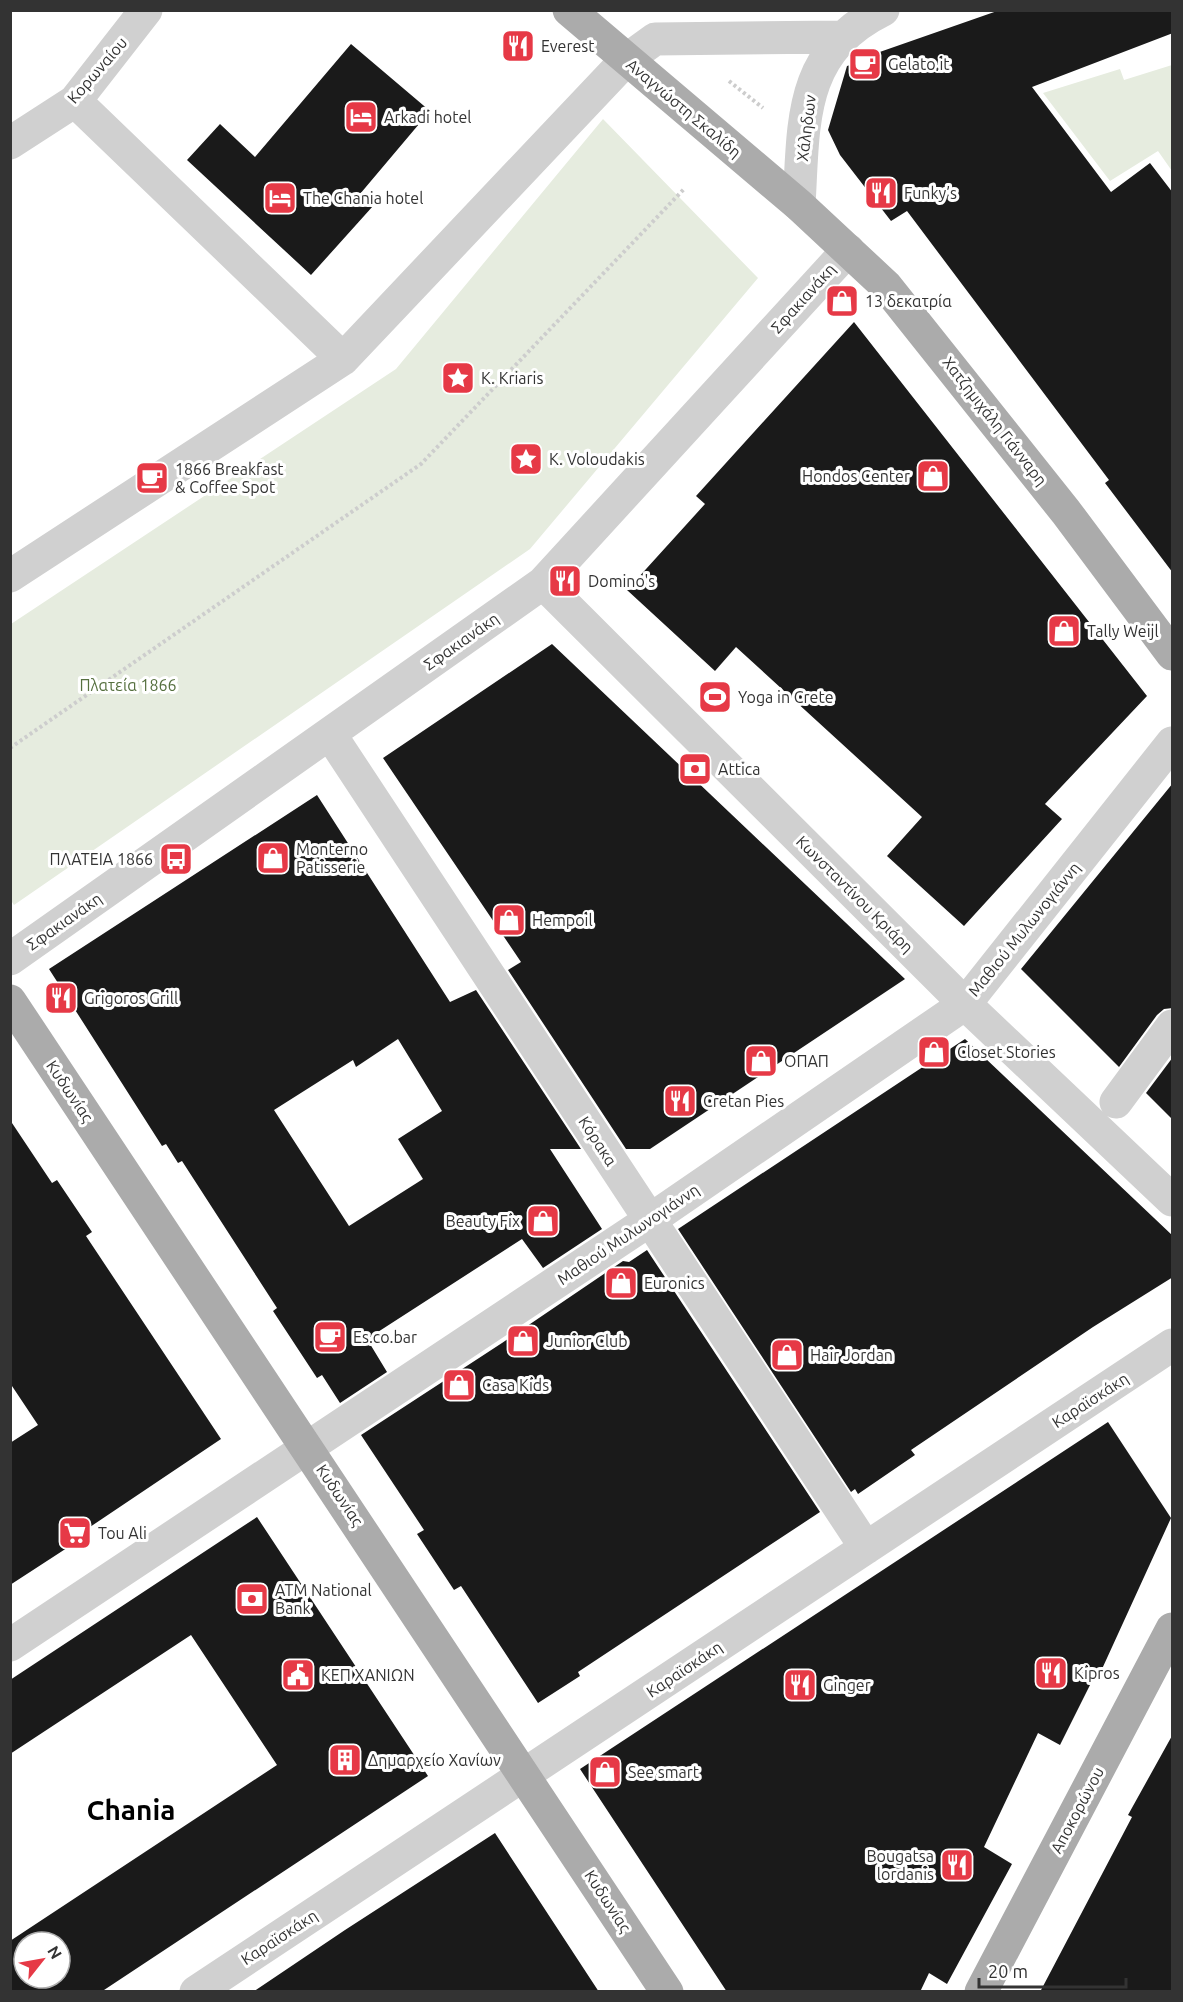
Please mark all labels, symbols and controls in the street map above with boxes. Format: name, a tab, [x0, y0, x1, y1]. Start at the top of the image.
restaurant icon: Everest	[500, 28, 536, 64]
street label: Κορωναίου	[63, 33, 131, 107]
place label: Everest	[541, 37, 595, 55]
cafe icon: Gelato.it	[847, 46, 883, 82]
street label: Αναγνώστη Σκαλίδη	[623, 55, 745, 161]
place label: Gelato.it	[888, 55, 950, 73]
street label: Χάληδων	[793, 93, 819, 162]
hotel icon: Arkadi hotel	[343, 99, 379, 135]
place label: Arkadi hotel	[384, 108, 471, 126]
restaurant icon: Funky’s	[863, 175, 899, 211]
hotel icon: The Chania hotel	[262, 180, 298, 216]
place label: Funky’s	[904, 184, 957, 202]
place label: The Chania hotel	[303, 189, 423, 207]
street label: Σφακιανάκη	[767, 260, 839, 336]
shop icon: 13 δεκατρία	[824, 283, 860, 319]
place label: 13 δεκατρία	[865, 292, 952, 310]
street label: Χατζημιχάλη Γιάνναρη	[938, 353, 1051, 490]
place icon: K. Kriaris	[440, 360, 476, 396]
place label: K. Kriaris	[481, 369, 544, 387]
place icon: K. Voloudakis	[508, 441, 544, 477]
place label: K. Voloudakis	[549, 450, 645, 468]
shop icon: Hondos Center	[915, 458, 951, 494]
cafe icon: 1866 Breakfast & Coffee Spot	[134, 460, 170, 496]
place label: 1866 Breakfast & Coffee Spot	[175, 460, 284, 496]
place label: Hondos Center	[802, 467, 910, 485]
restaurant icon: Domino's	[547, 563, 583, 599]
place label: Domino's	[588, 572, 655, 590]
street label: Σφακιανάκη	[420, 609, 502, 673]
shop icon: Tally Weijl	[1046, 613, 1082, 649]
place label: Tally Weijl	[1087, 622, 1159, 640]
park label: Πλατεία 1866	[79, 676, 177, 694]
sports icon: Yoga in Crete	[697, 679, 733, 715]
place label: Yoga in Crete	[738, 688, 833, 706]
bank icon: Attica	[677, 751, 713, 787]
place label: Attica	[718, 760, 760, 778]
street label: Κωνσταντίνου Κριάρη	[793, 832, 917, 956]
shop icon: Monterno Patisserie	[255, 840, 291, 876]
place label: Monterno Patisserie	[296, 840, 368, 876]
bus stop icon: ΠΛΑΤΕΙΑ 1866	[158, 841, 194, 877]
place label: ΠΛΑΤΕΙΑ 1866	[50, 850, 153, 868]
street label: Μαθιού Μυλωνογιάννη	[964, 858, 1084, 1000]
street label: Σφακιανάκη	[23, 889, 105, 953]
shop icon: Hempoil	[491, 902, 527, 938]
place label: Hempoil	[532, 911, 593, 929]
restaurant icon: Grigoros Grill	[43, 980, 79, 1016]
place label: Grigoros Grill	[84, 989, 178, 1007]
shop icon: Closet Stories	[916, 1034, 952, 1070]
shop icon: ΟΠΑΠ	[743, 1043, 779, 1079]
place label: Closet Stories	[957, 1043, 1056, 1061]
place label: ΟΠΑΠ	[784, 1052, 829, 1070]
street label: Κυδωνίας	[42, 1057, 97, 1126]
restaurant icon: Cretan Pies	[662, 1083, 698, 1119]
place label: Cretan Pies	[703, 1092, 784, 1110]
street label: Κόρακα	[575, 1113, 621, 1170]
street label: Μαθιού Μυλωνογιάννη	[554, 1180, 702, 1288]
shop icon: Beauty Fix	[525, 1203, 561, 1239]
place label: Beauty Fix	[446, 1212, 520, 1230]
shop icon: Euronics	[603, 1265, 639, 1301]
place label: Euronics	[644, 1274, 705, 1292]
cafe icon: Es.co.bar	[312, 1319, 348, 1355]
shop icon: Junior Club	[505, 1323, 541, 1359]
place label: Es.co.bar	[353, 1328, 417, 1346]
place label: Junior Club	[546, 1332, 628, 1350]
shop icon: Hair Jordan	[769, 1337, 805, 1373]
place label: Hair Jordan	[810, 1346, 893, 1364]
shop icon: Casa Kids	[441, 1367, 477, 1403]
street label: Καραϊσκάκη	[1049, 1369, 1131, 1431]
place label: Casa Kids	[482, 1376, 549, 1394]
street label: Κυδωνίας	[312, 1461, 367, 1530]
supermarket icon: Tou Ali	[57, 1515, 93, 1551]
place label: Tou Ali	[98, 1524, 147, 1542]
bank icon: ATM National Bank	[234, 1581, 270, 1617]
place label: ATM National Bank	[275, 1581, 372, 1617]
street label: Καραϊσκάκη	[643, 1637, 725, 1701]
restaurant icon: Kipros	[1033, 1655, 1069, 1691]
public building icon: ΚΕΠ ΧΑΝΙΩΝ	[280, 1657, 316, 1693]
place label: Kipros	[1074, 1664, 1120, 1682]
place label: ΚΕΠ ΧΑΝΙΩΝ	[321, 1666, 415, 1684]
restaurant icon: Ginger	[782, 1667, 818, 1703]
place label: Ginger	[823, 1676, 871, 1694]
building icon: Δημαρχείο Χανίων	[327, 1742, 363, 1778]
place label: Δημαρχείο Χανίων	[368, 1751, 501, 1769]
shop icon: See smart	[587, 1754, 623, 1790]
place label: See smart	[628, 1763, 700, 1781]
street label: Αποκορώνου	[1047, 1764, 1107, 1856]
district label: Chania	[87, 1794, 175, 1825]
place label: Bougatsa lordanis	[866, 1847, 934, 1883]
restaurant icon: Bougatsa lordanis	[939, 1847, 975, 1883]
street label: Κυδωνίας	[580, 1867, 635, 1936]
street label: Καραϊσκάκη	[238, 1906, 320, 1968]
north arrow	[12, 1930, 72, 1990]
text: N	[44, 1943, 66, 1962]
scale bar	[979, 1951, 1126, 1989]
text: 20 m	[988, 1961, 1028, 1981]

